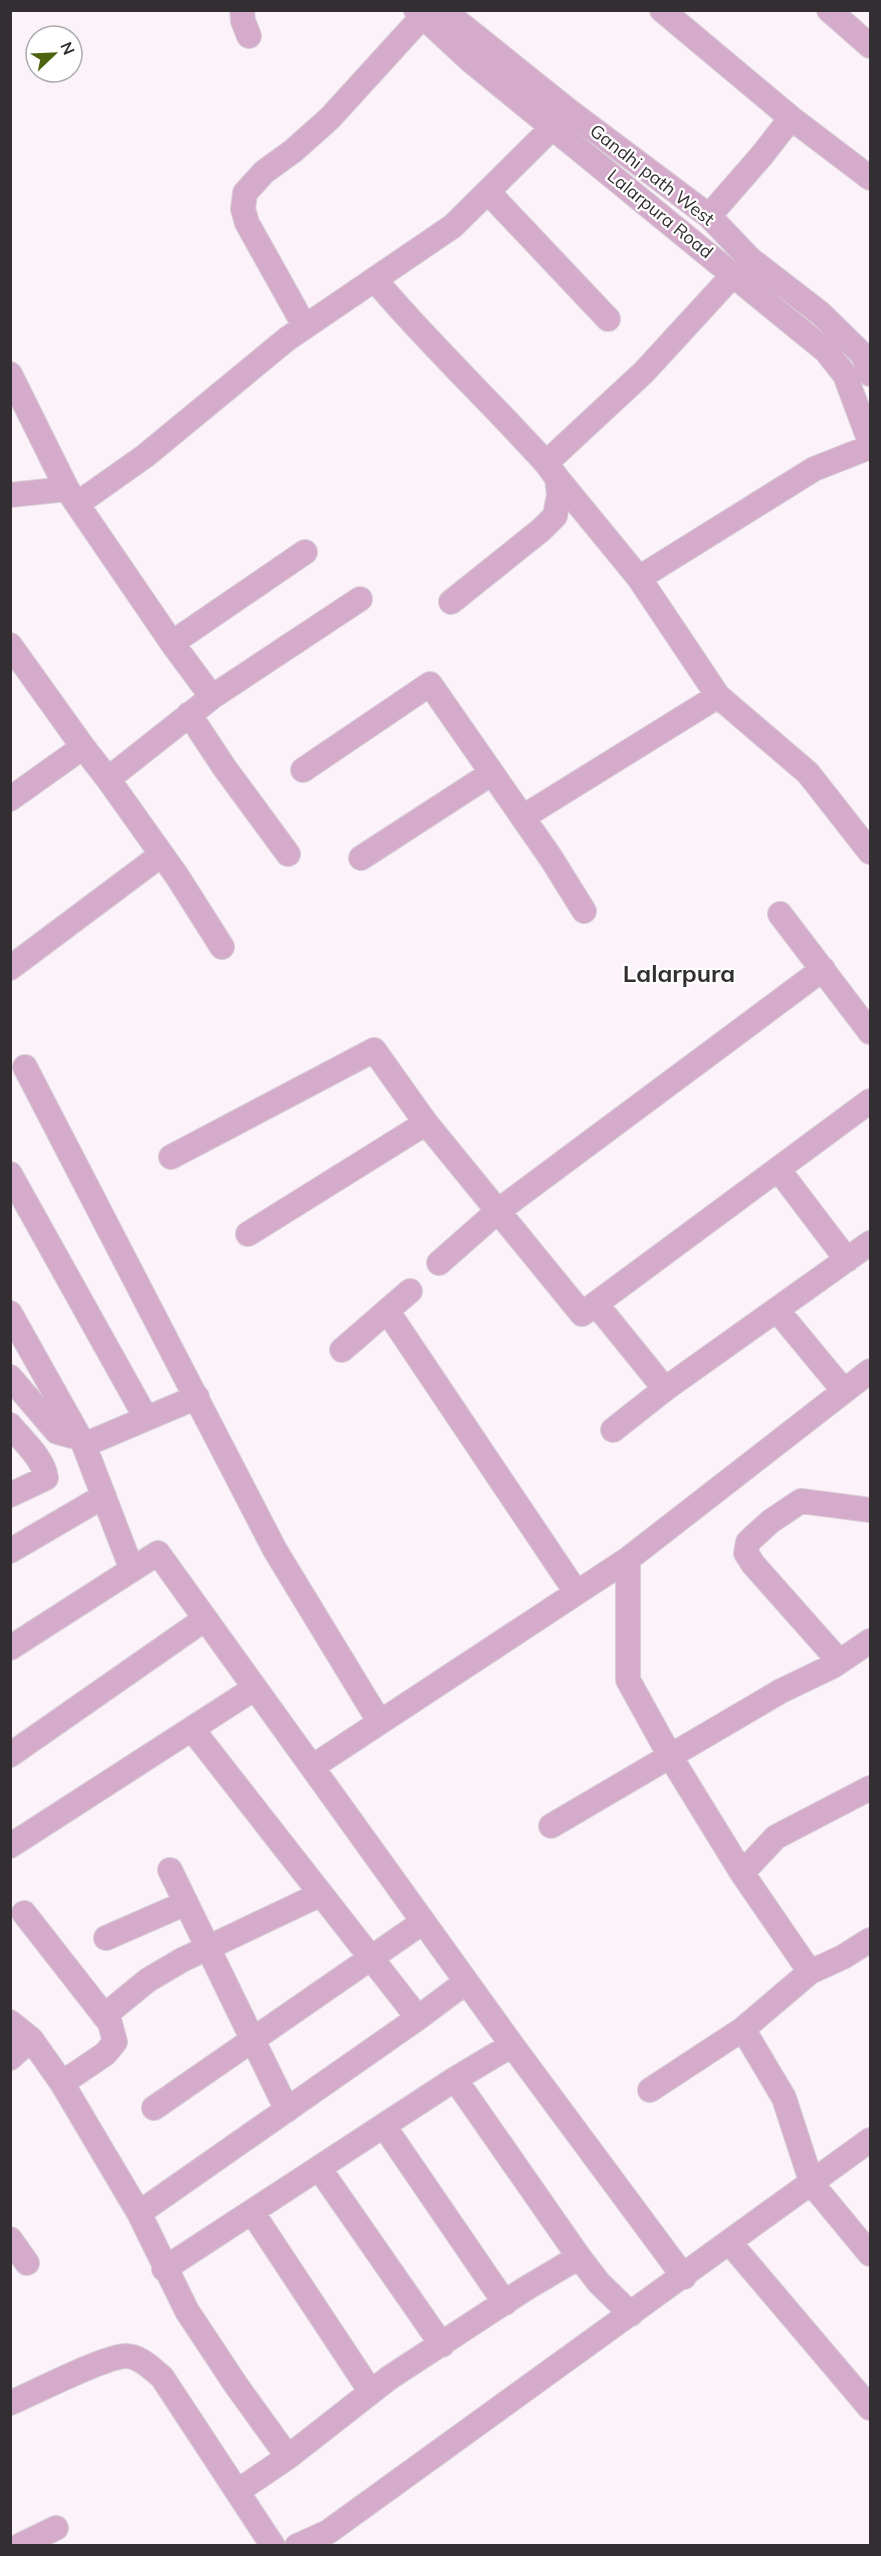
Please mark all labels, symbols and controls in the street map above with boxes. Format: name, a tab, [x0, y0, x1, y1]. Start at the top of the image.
north arrow	[24, 24, 84, 84]
text: N	[56, 39, 79, 58]
street label: Gandhi path West	[585, 119, 719, 230]
street label: Lalarpura Road	[603, 164, 718, 263]
district label: Lalarpura	[623, 958, 735, 988]

